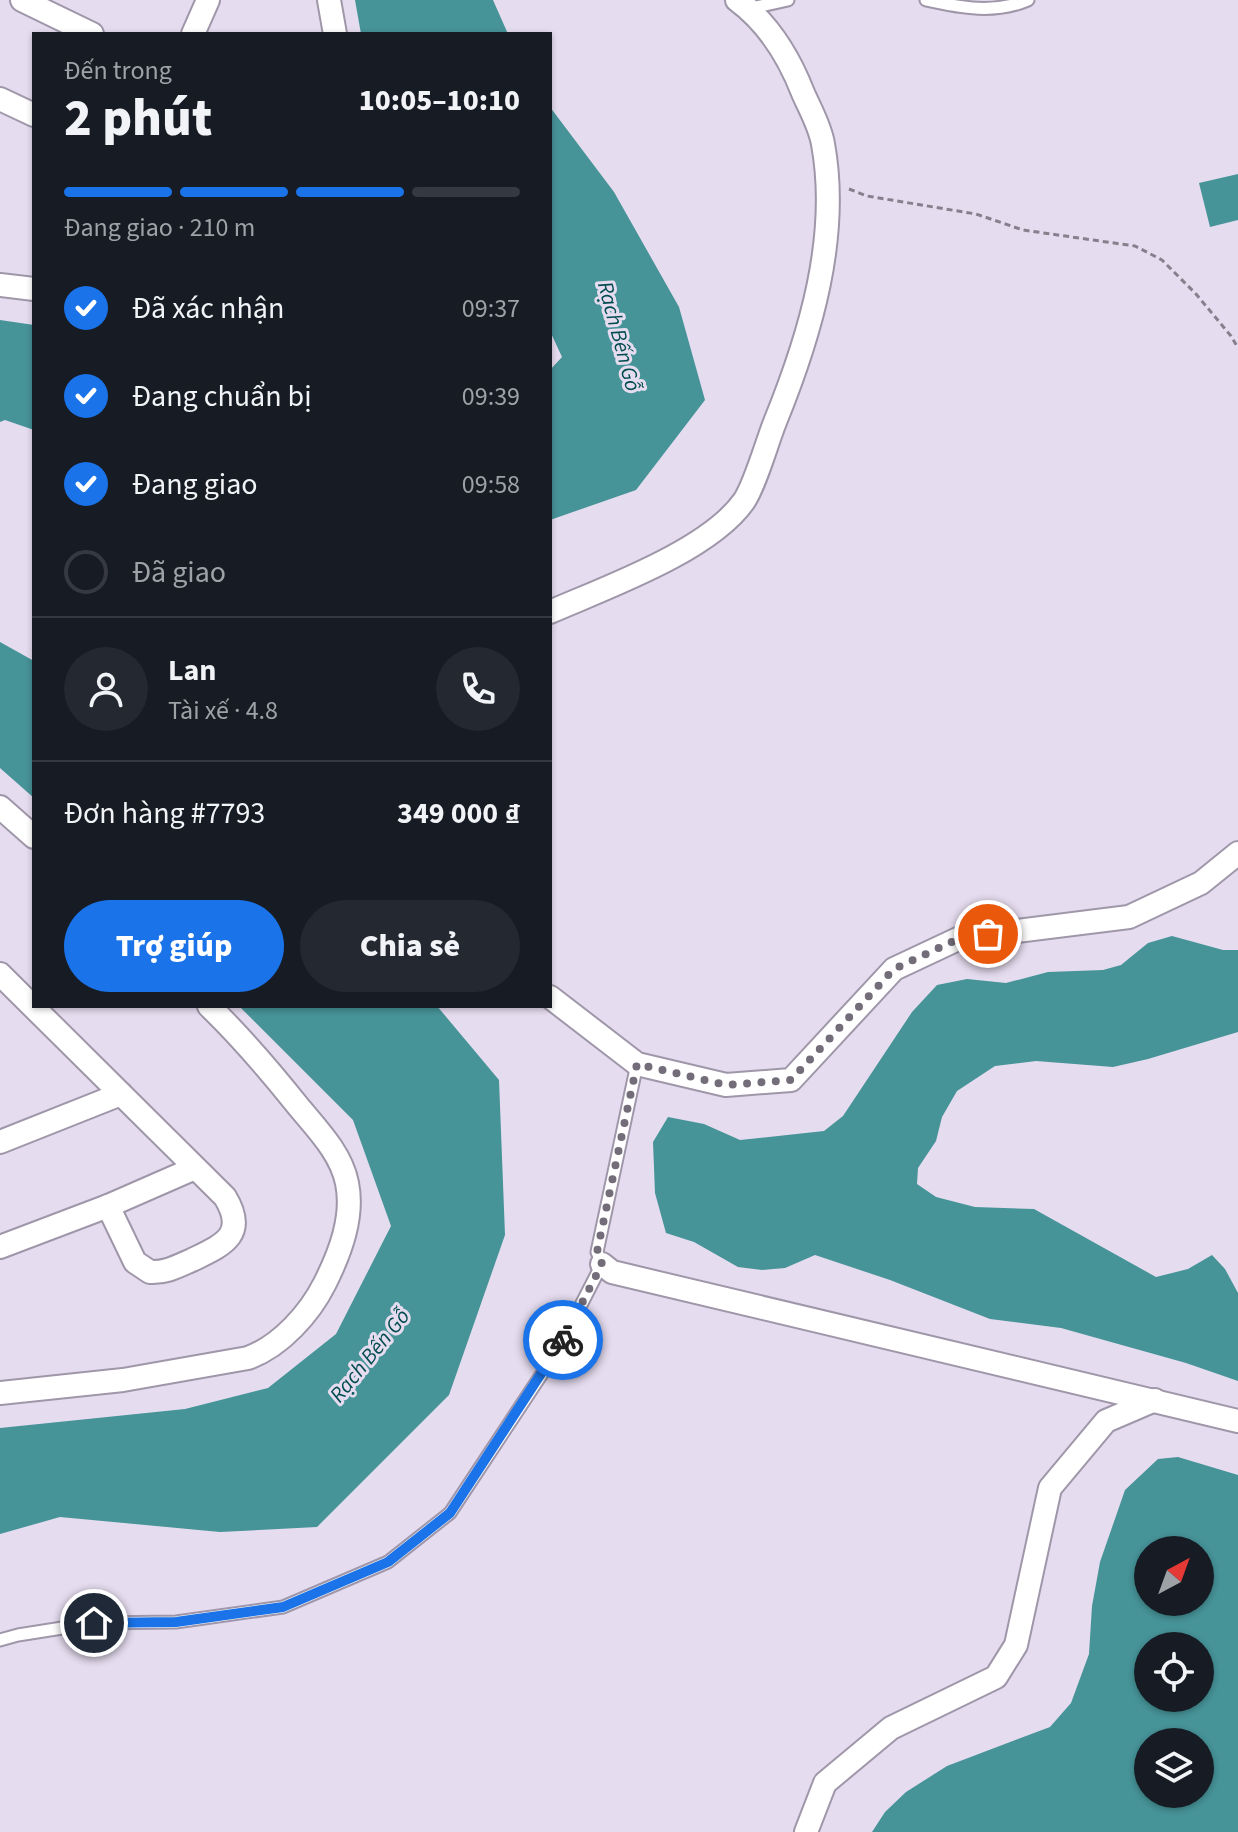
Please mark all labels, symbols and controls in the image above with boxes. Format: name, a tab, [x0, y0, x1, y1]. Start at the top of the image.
text: Đến trong	[64, 52, 172, 89]
text: 10:05–10:10	[359, 79, 520, 122]
text: 2 phút	[64, 82, 212, 156]
text: Đang giao · 210 m	[64, 209, 255, 246]
water label: Rạch Bến Gỗ	[589, 278, 649, 395]
icon: check	[64, 286, 108, 330]
text: Đã xác nhận	[132, 287, 284, 330]
text: 09:37	[462, 290, 520, 327]
icon: check	[64, 374, 108, 418]
text: Đang chuẩn bị	[132, 375, 312, 418]
text: 09:39	[462, 378, 520, 415]
icon: check	[64, 462, 108, 506]
text: Đang giao	[132, 463, 258, 506]
text: 09:58	[462, 466, 520, 503]
text: Đã giao	[132, 551, 226, 594]
button: person	[64, 647, 148, 731]
button: phone	[436, 647, 520, 731]
text: Lan	[168, 649, 217, 692]
text: Tài xế · 4.8	[168, 692, 278, 729]
text: Đơn hàng #7793	[64, 792, 265, 835]
text: 349 000 ₫	[397, 792, 520, 835]
button: Trợ giúp	[64, 900, 284, 992]
button: Chia sẻ	[300, 900, 520, 992]
pin	[954, 900, 1022, 968]
icon: bag	[966, 912, 1010, 956]
courier	[523, 1300, 603, 1380]
water label: Rạch Bến Gỗ	[322, 1301, 418, 1409]
icon: bike	[541, 1318, 585, 1362]
north arrow	[1134, 1536, 1214, 1616]
map controls	[1134, 1536, 1214, 1808]
pin	[60, 1589, 128, 1657]
icon: home	[72, 1601, 116, 1645]
button: locate	[1134, 1632, 1214, 1712]
button: layers	[1134, 1728, 1214, 1808]

